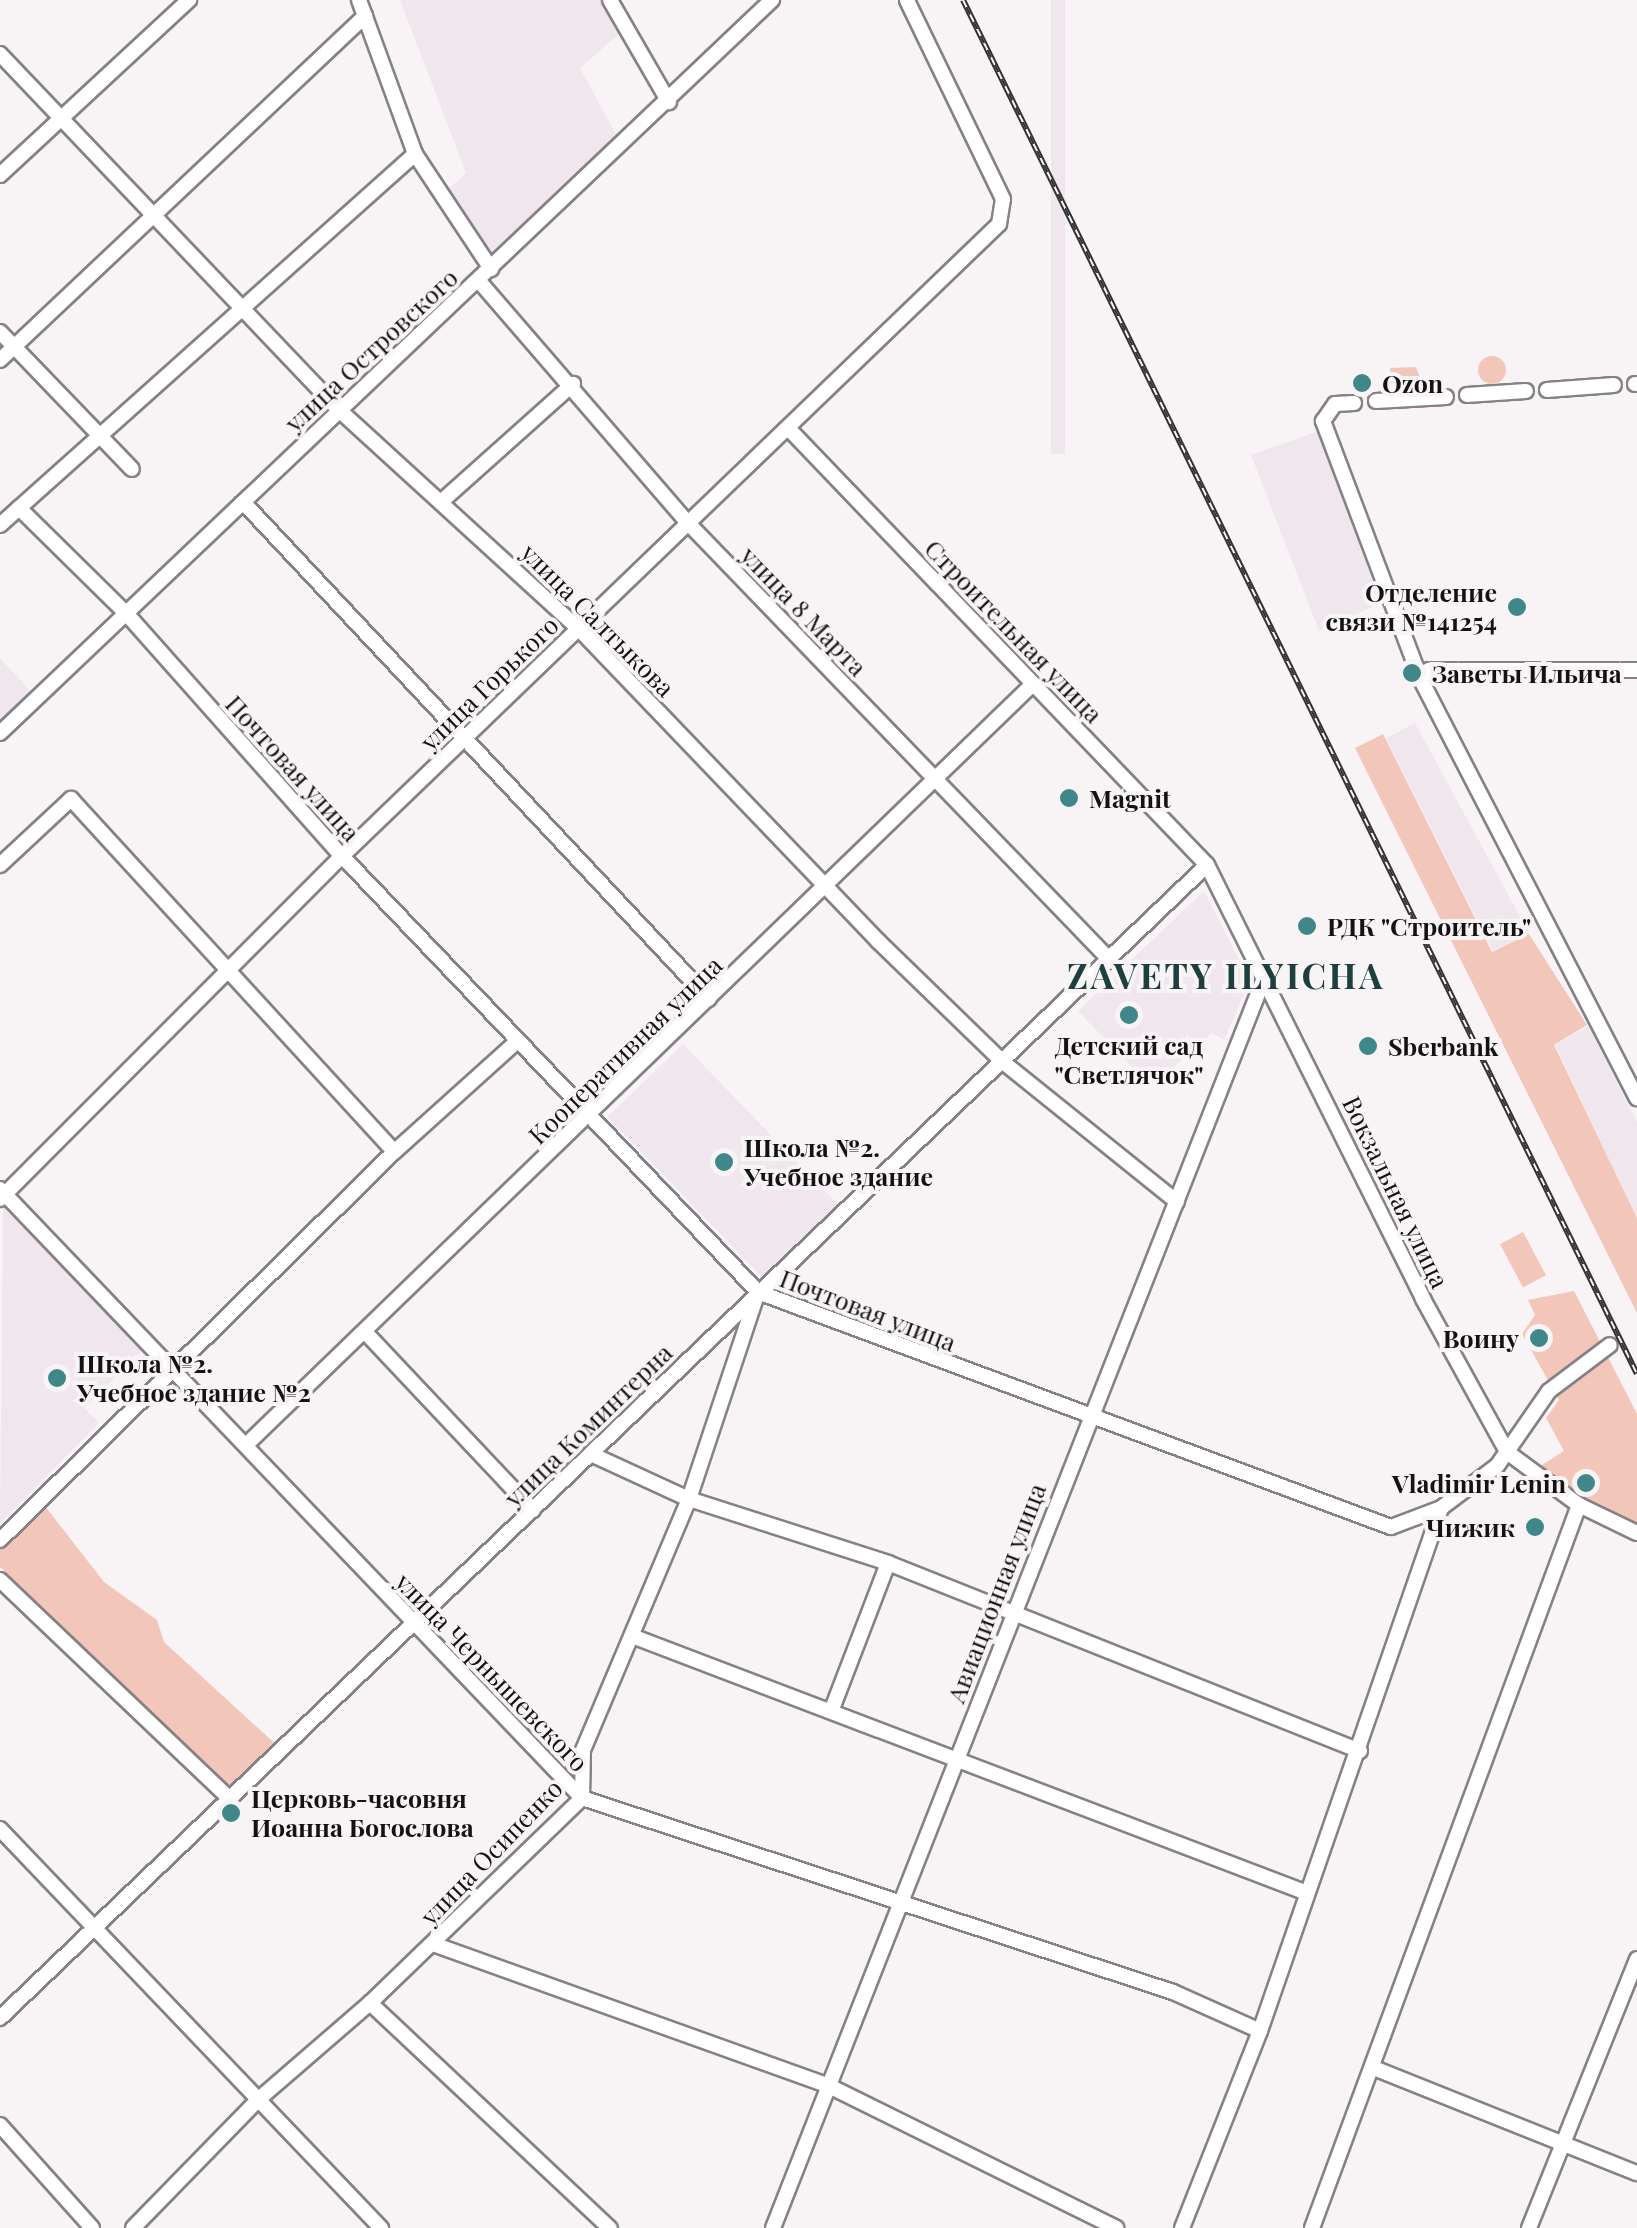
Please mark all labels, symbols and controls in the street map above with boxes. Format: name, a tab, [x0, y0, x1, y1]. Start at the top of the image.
street label: улица Островского	[278, 262, 464, 438]
place label: Ozon	[1382, 368, 1443, 398]
marker: Ozon	[1351, 372, 1373, 394]
street label: Строительная улица	[919, 533, 1109, 729]
street label: улица Салтыкова	[515, 537, 681, 703]
street label: улица 8 Марта	[735, 540, 873, 682]
place label: Отделение связи №141254	[1326, 578, 1497, 637]
marker: Отделение связи №141254	[1506, 596, 1528, 618]
street label: улица Горького	[414, 610, 564, 756]
place label: Заветы Ильича	[1432, 658, 1622, 688]
marker: Заветы Ильича	[1401, 662, 1423, 684]
street label: Почтовая улица	[220, 689, 366, 847]
place label: Magnit	[1089, 783, 1171, 813]
marker: Magnit	[1058, 787, 1080, 809]
place label: РДК "Строитель"	[1327, 911, 1532, 941]
marker: РДК "Строитель"	[1296, 915, 1318, 937]
street label: Кооперативная улица	[522, 950, 728, 1150]
district label: ZAVETY ILYICHA	[1067, 954, 1385, 996]
marker: Детский сад "Светлячок"	[1118, 1004, 1140, 1026]
place label: Детский сад "Светлячок"	[1054, 1031, 1204, 1090]
place label: Sberbank	[1388, 1031, 1498, 1061]
marker: Sberbank	[1357, 1035, 1379, 1057]
street label: Вокзальная улица	[1337, 1091, 1455, 1293]
place label: Школа №2. Учебное здание	[744, 1133, 933, 1192]
marker: Школа №2. Учебное здание	[713, 1151, 735, 1173]
street label: Почтовая улица	[776, 1263, 960, 1357]
place label: Воину	[1443, 1323, 1519, 1353]
marker: Воину	[1528, 1327, 1550, 1349]
street label: улица Коминтерна	[498, 1337, 678, 1513]
place label: Школа №2. Учебное здание №2	[77, 1349, 311, 1408]
marker: Школа №2. Учебное здание №2	[46, 1367, 68, 1389]
place label: Vladimir Lenin	[1392, 1468, 1566, 1498]
marker: Vladimir Lenin	[1575, 1472, 1597, 1494]
street label: Авиационная улица	[940, 1479, 1052, 1707]
place label: Чижик	[1426, 1512, 1515, 1542]
marker: Чижик	[1524, 1516, 1546, 1538]
street label: улица Чернышевского	[390, 1567, 594, 1777]
street label: улица Осипенко	[414, 1773, 568, 1931]
place label: Церковь-часовня Иоанна Богослова	[251, 1784, 474, 1843]
marker: Церковь-часовня Иоанна Богослова	[220, 1802, 242, 1824]

